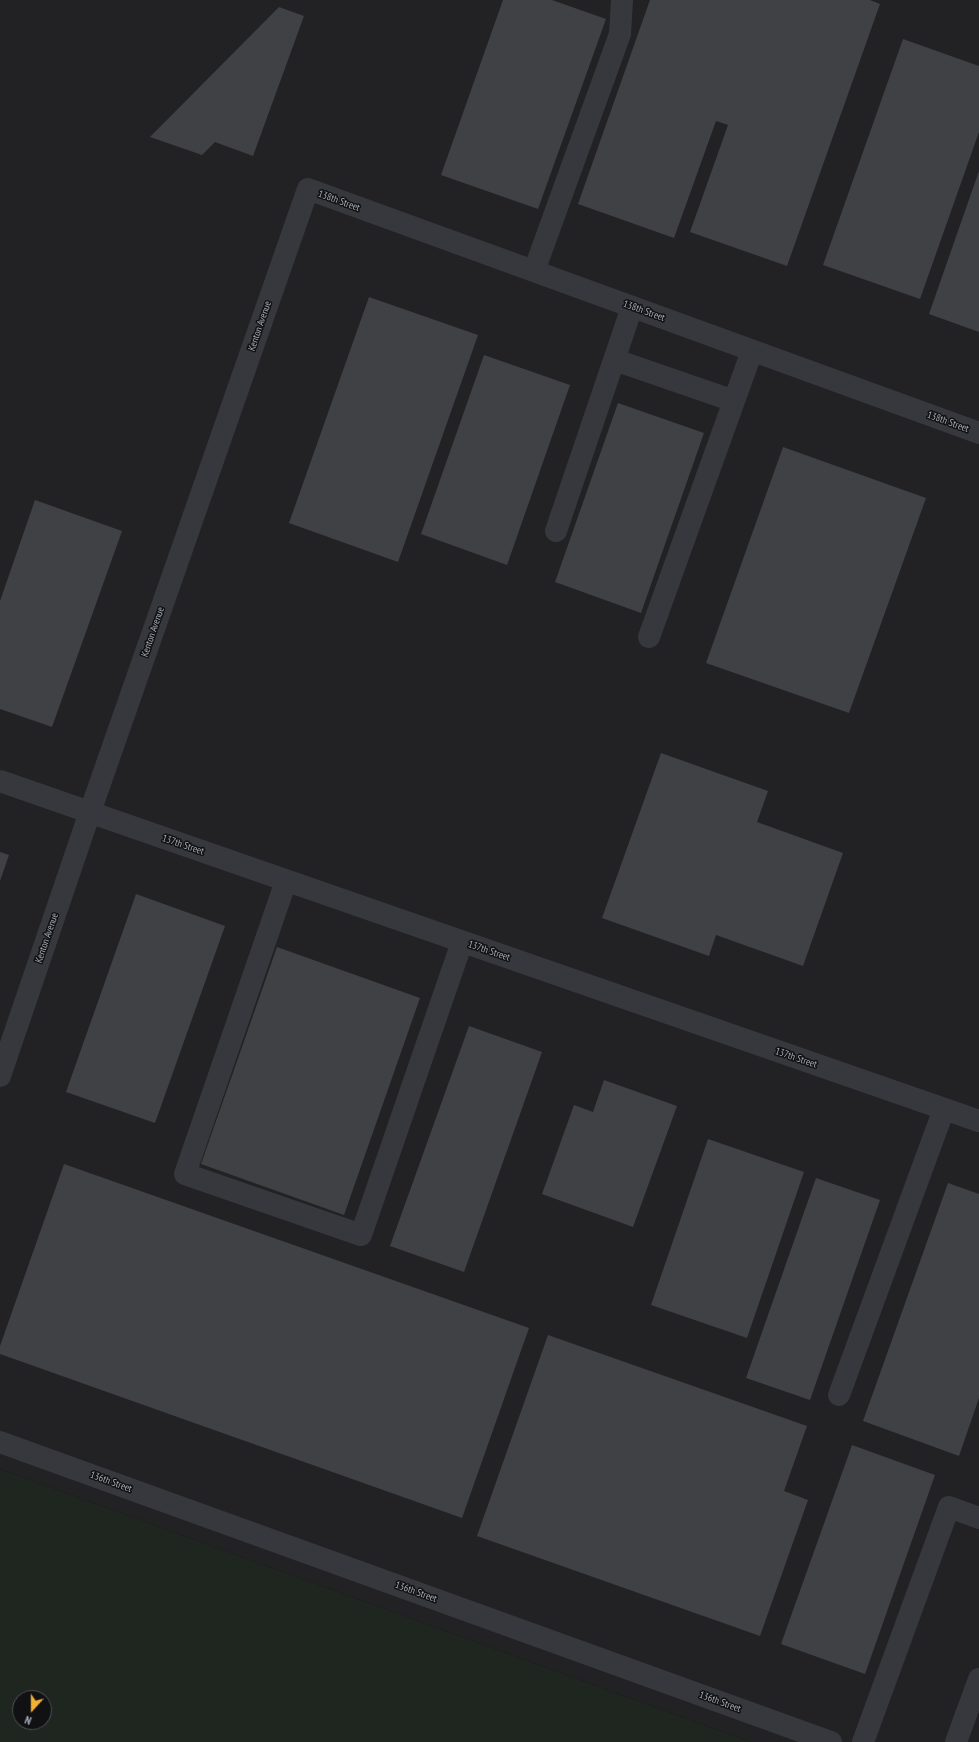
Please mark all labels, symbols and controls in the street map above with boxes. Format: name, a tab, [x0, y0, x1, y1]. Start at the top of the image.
street label: 138th Street	[317, 188, 361, 214]
street label: 138th Street	[622, 298, 666, 324]
street label: Kenton Avenue	[246, 300, 274, 352]
street label: 138th Street	[926, 409, 970, 435]
street label: Kenton Avenue	[139, 606, 167, 658]
street label: 137th Street	[161, 832, 205, 858]
street label: Kenton Avenue	[33, 912, 61, 964]
street label: 137th Street	[467, 938, 511, 964]
street label: 137th Street	[774, 1045, 818, 1071]
street label: 136th Street	[89, 1469, 133, 1495]
street label: 136th Street	[394, 1579, 438, 1605]
street label: 136th Street	[698, 1689, 742, 1715]
north arrow	[12, 1690, 52, 1730]
text: N	[23, 1713, 33, 1728]

